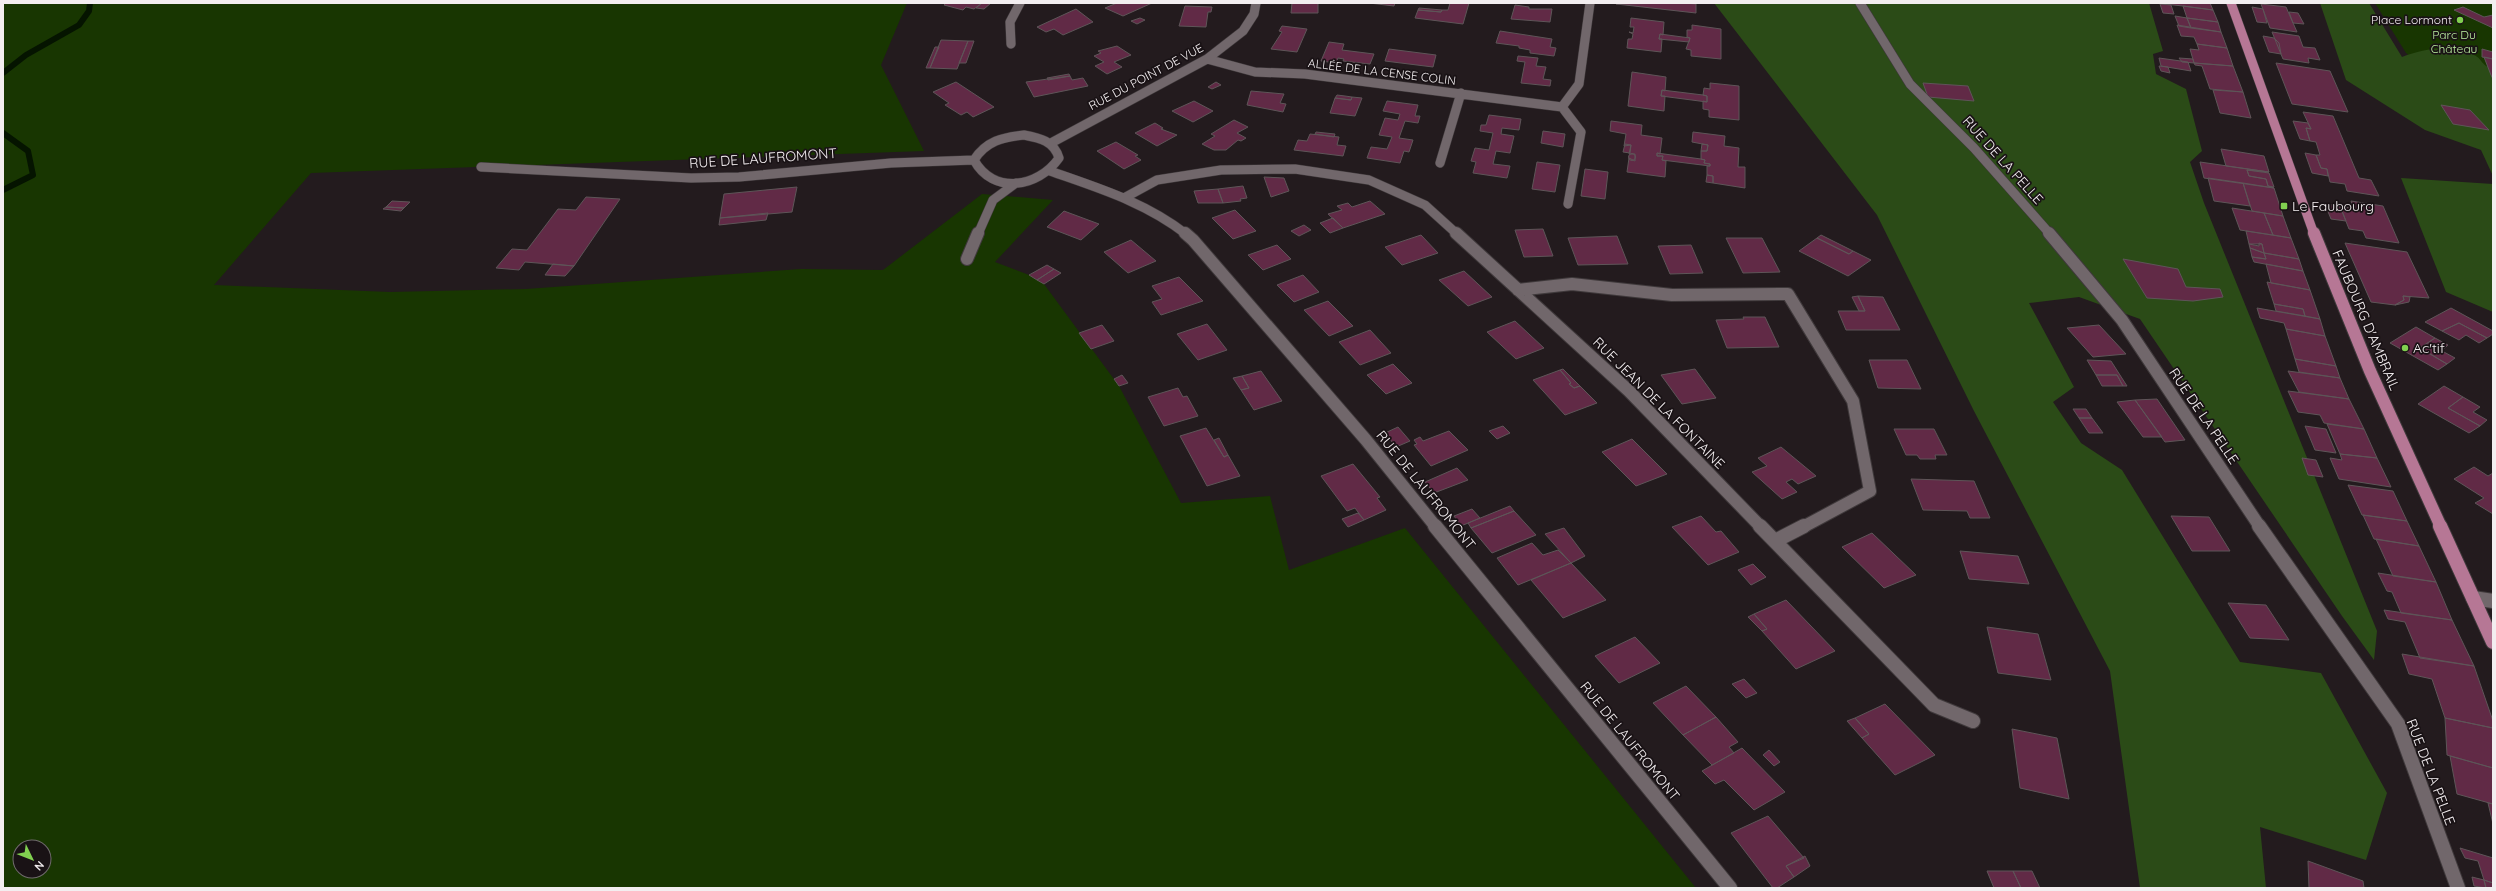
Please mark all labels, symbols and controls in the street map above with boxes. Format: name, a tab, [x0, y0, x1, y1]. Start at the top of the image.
place label: Place Lormont	[2371, 12, 2452, 27]
marker: Place Lormont	[2455, 15, 2465, 25]
park label: Parc Du Château	[2431, 27, 2477, 56]
street label: RUE DU POINT DE VUE	[1086, 40, 1206, 113]
street label: ALLÉE DE LA CENSE COLIN	[1307, 55, 1457, 88]
street label: RUE DE LA PELLE	[1959, 112, 2047, 208]
street label: RUE DE LAUFROMONT	[689, 144, 837, 172]
place label: Le Faubourg	[2292, 197, 2374, 215]
marker: Le Faubourg	[2279, 201, 2289, 211]
street label: FAUBOURG D'AMBRAIL	[2328, 247, 2404, 393]
street label: RUE JEAN DE LA FONTAINE	[1589, 333, 1729, 473]
place label: Ac'tif	[2413, 339, 2445, 357]
marker: Ac'tif	[2400, 343, 2410, 353]
street label: RUE DE LA PELLE	[2165, 364, 2243, 468]
street label: RUE DE LAUFROMONT	[1372, 427, 1480, 553]
street label: RUE DE LAUFROMONT	[1576, 678, 1684, 804]
street label: RUE DE LA PELLE	[2402, 716, 2460, 828]
north arrow	[12, 839, 52, 879]
text: N	[31, 858, 47, 874]

